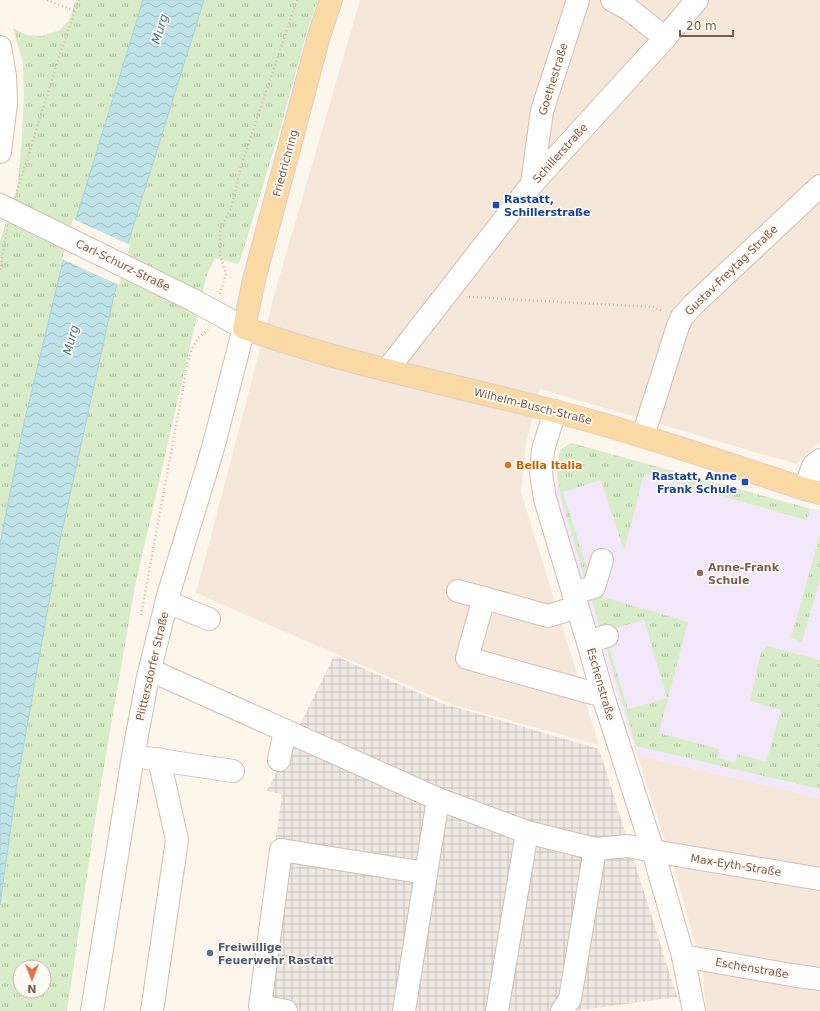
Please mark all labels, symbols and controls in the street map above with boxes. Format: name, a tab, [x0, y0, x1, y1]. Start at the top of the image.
water label: Murg	[149, 12, 171, 46]
scale bar	[680, 12, 733, 38]
text: 20 m	[686, 19, 717, 33]
street label: Goethestraße	[536, 41, 571, 117]
street label: Schillerstraße	[530, 121, 591, 186]
street label: Friedrichring	[270, 128, 301, 198]
place label: Rastatt, Schillerstraße	[504, 193, 591, 219]
marker: Rastatt, Schillerstraße	[491, 200, 501, 210]
street label: Gustav-Freytag-Straße	[682, 223, 781, 318]
street label: Carl-Schurz-Straße	[73, 237, 172, 294]
water label: Murg	[60, 323, 82, 357]
street label: Wilhelm-Busch-Straße	[472, 386, 594, 428]
place label: Bella Italia	[516, 459, 582, 472]
marker: Bella Italia	[503, 460, 513, 470]
place label: Rastatt, Anne Frank Schule	[652, 470, 737, 496]
marker: Rastatt, Anne Frank Schule	[740, 477, 750, 487]
place label: Anne-Frank Schule	[708, 561, 780, 587]
marker: Anne-Frank Schule	[695, 568, 705, 578]
street label: Plittersdorfer Straße	[134, 610, 171, 722]
street label: Eschenstraße	[584, 647, 617, 722]
street label: Max-Eyth-Straße	[690, 852, 782, 879]
place label: Freiwillige Feuerwehr Rastatt	[218, 941, 334, 967]
marker: Freiwillige Feuerwehr Rastatt	[205, 948, 215, 958]
street label: Eschenstraße	[714, 956, 790, 981]
north arrow	[12, 959, 52, 999]
text: N	[27, 982, 37, 995]

